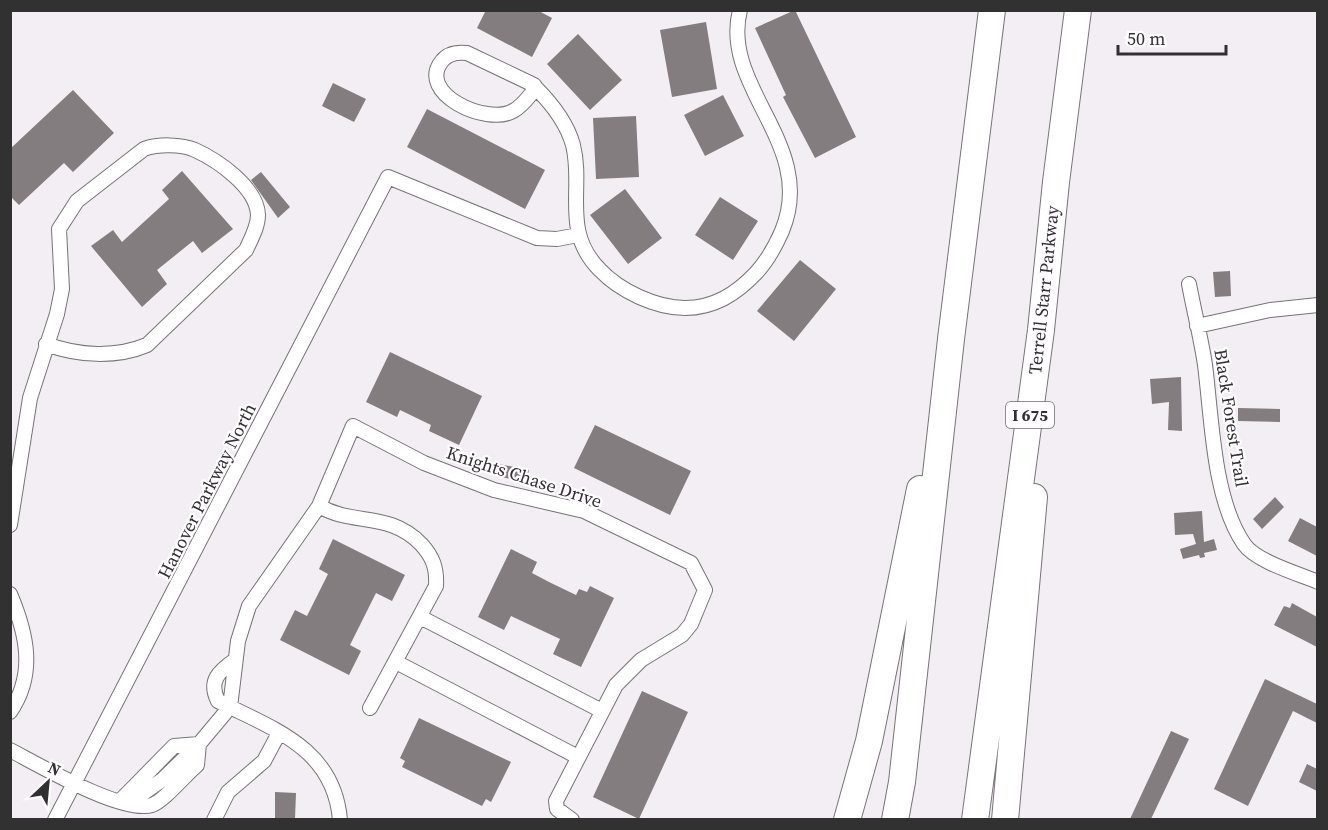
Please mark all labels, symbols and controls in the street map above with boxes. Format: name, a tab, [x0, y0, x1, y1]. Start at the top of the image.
scale bar	[1118, 18, 1226, 56]
text: 50 m	[1127, 26, 1165, 51]
street label: Terrell Starr Parkway	[1022, 203, 1065, 376]
street label: Black Forest Trail	[1208, 347, 1255, 489]
street label: Hanover Parkway North	[151, 399, 262, 583]
road number: I 675	[1006, 402, 1054, 428]
street label: Knights Chase Drive	[443, 440, 605, 513]
north arrow	[18, 752, 78, 812]
text: N	[45, 756, 65, 781]

